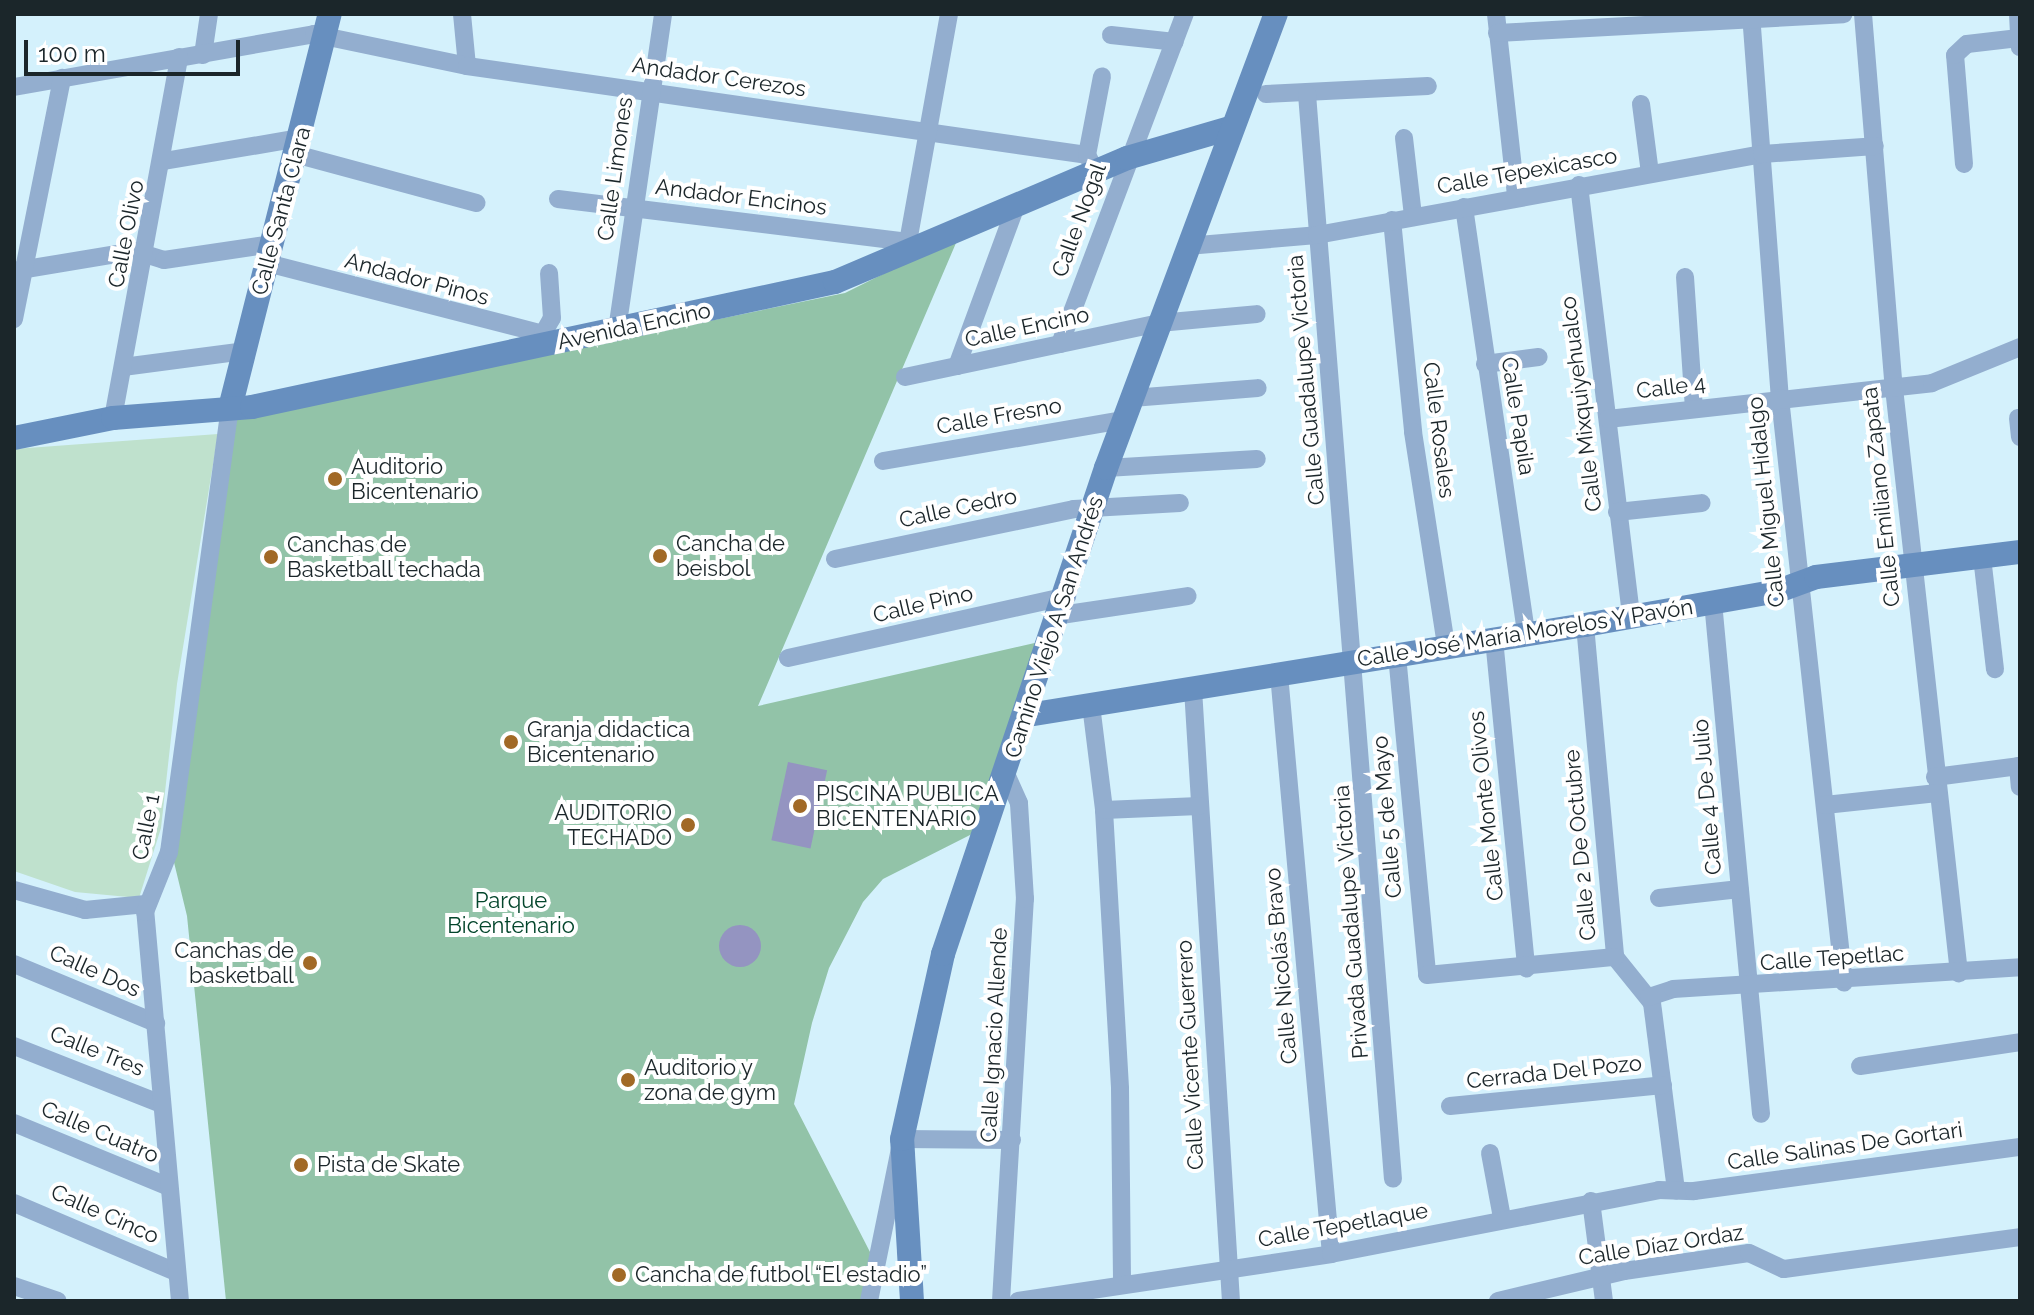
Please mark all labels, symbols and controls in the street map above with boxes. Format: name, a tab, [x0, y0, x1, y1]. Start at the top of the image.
scale bar	[28, 24, 244, 74]
text: 100 m	[38, 39, 106, 68]
street label: Andador Cerezos	[630, 52, 808, 102]
street label: Calle Limones	[592, 95, 638, 243]
street label: Calle Santa Clara	[246, 124, 316, 298]
street label: Calle Tepexicasco	[1435, 142, 1619, 200]
street label: Calle Nogal	[1046, 160, 1112, 280]
street label: Andador Encinos	[654, 173, 828, 221]
street label: Calle Olivo	[103, 178, 149, 290]
street label: Andador Pinos	[342, 247, 492, 311]
street label: Calle Guadalupe Victoria	[1282, 253, 1330, 507]
street label: Calle Mixquiyehualco	[1555, 295, 1607, 513]
street label: Avenida Encino	[555, 297, 713, 355]
street label: Calle Encino	[962, 301, 1092, 353]
street label: Calle Papila	[1496, 355, 1540, 477]
street label: Calle Rosales	[1418, 360, 1460, 500]
street label: Calle 4	[1635, 370, 1707, 404]
street label: Calle Emiliano Zapata	[1856, 386, 1906, 608]
street label: Calle Fresno	[934, 392, 1064, 440]
street label: Calle Miguel Hidalgo	[1742, 395, 1790, 609]
place label: Auditorio Bicentenario	[351, 453, 479, 504]
marker: Auditorio Bicentenario	[326, 470, 344, 488]
street label: Calle Cedro	[897, 483, 1019, 533]
street label: Camino Viejo A San Andrés	[999, 491, 1109, 763]
place label: Cancha de beisbol	[676, 530, 785, 582]
place label: Canchas de Basketball techada	[287, 531, 481, 582]
marker: Cancha de beisbol	[651, 547, 669, 565]
marker: Canchas de Basketball techada	[262, 548, 280, 566]
street label: Calle Pino	[870, 580, 976, 628]
street label: Calle José María Morelos Y Pavón	[1354, 593, 1696, 673]
street label: Calle Monte Olivos	[1463, 710, 1509, 902]
place label: Granja didactica Bicentenario	[527, 716, 690, 768]
street label: Calle 4 De Julio	[1687, 718, 1727, 876]
marker: Granja didactica Bicentenario	[502, 733, 520, 751]
street label: Calle 5 de Mayo	[1367, 735, 1407, 899]
street label: Calle 2 De Octubre	[1558, 748, 1602, 942]
place label: PISCINA PUBLICA BICENTENARIO	[816, 780, 999, 832]
street label: Privada Guadalupe Victoria	[1328, 784, 1374, 1060]
street label: Calle 1	[127, 792, 165, 862]
marker: PISCINA PUBLICA BICENTENARIO	[791, 797, 809, 815]
place label: AUDITORIO TECHADO	[554, 799, 672, 850]
marker: AUDITORIO TECHADO	[679, 816, 697, 834]
street label: Calle Nicolás Bravo	[1259, 867, 1303, 1065]
park label: Parque Bicentenario	[447, 887, 575, 938]
street label: Calle Ignacio Allende	[975, 926, 1013, 1144]
place label: Canchas de basketball	[174, 937, 294, 988]
street label: Calle Dos	[45, 939, 145, 1003]
street label: Calle Vicente Guerrero	[1171, 939, 1209, 1171]
street label: Calle Tepetlac	[1759, 940, 1905, 976]
marker: Canchas de basketball	[301, 954, 319, 972]
street label: Calle Tres	[46, 1020, 148, 1082]
street label: Cerrada Del Pozo	[1465, 1050, 1643, 1094]
place label: Auditorio y zona de gym	[644, 1054, 776, 1106]
marker: Auditorio y zona de gym	[619, 1071, 637, 1089]
street label: Calle Cuatro	[37, 1095, 163, 1169]
street label: Calle Salinas De Gortari	[1726, 1116, 1964, 1176]
place label: Pista de Skate	[317, 1152, 460, 1178]
marker: Pista de Skate	[292, 1156, 310, 1174]
street label: Calle Cinco	[47, 1178, 163, 1250]
street label: Calle Tepetlaque	[1256, 1197, 1430, 1253]
street label: Calle Díaz Ordaz	[1577, 1219, 1745, 1271]
place label: Cancha de futbol “El estadio”	[635, 1262, 928, 1288]
marker: Cancha de futbol “El estadio”	[610, 1266, 628, 1284]

